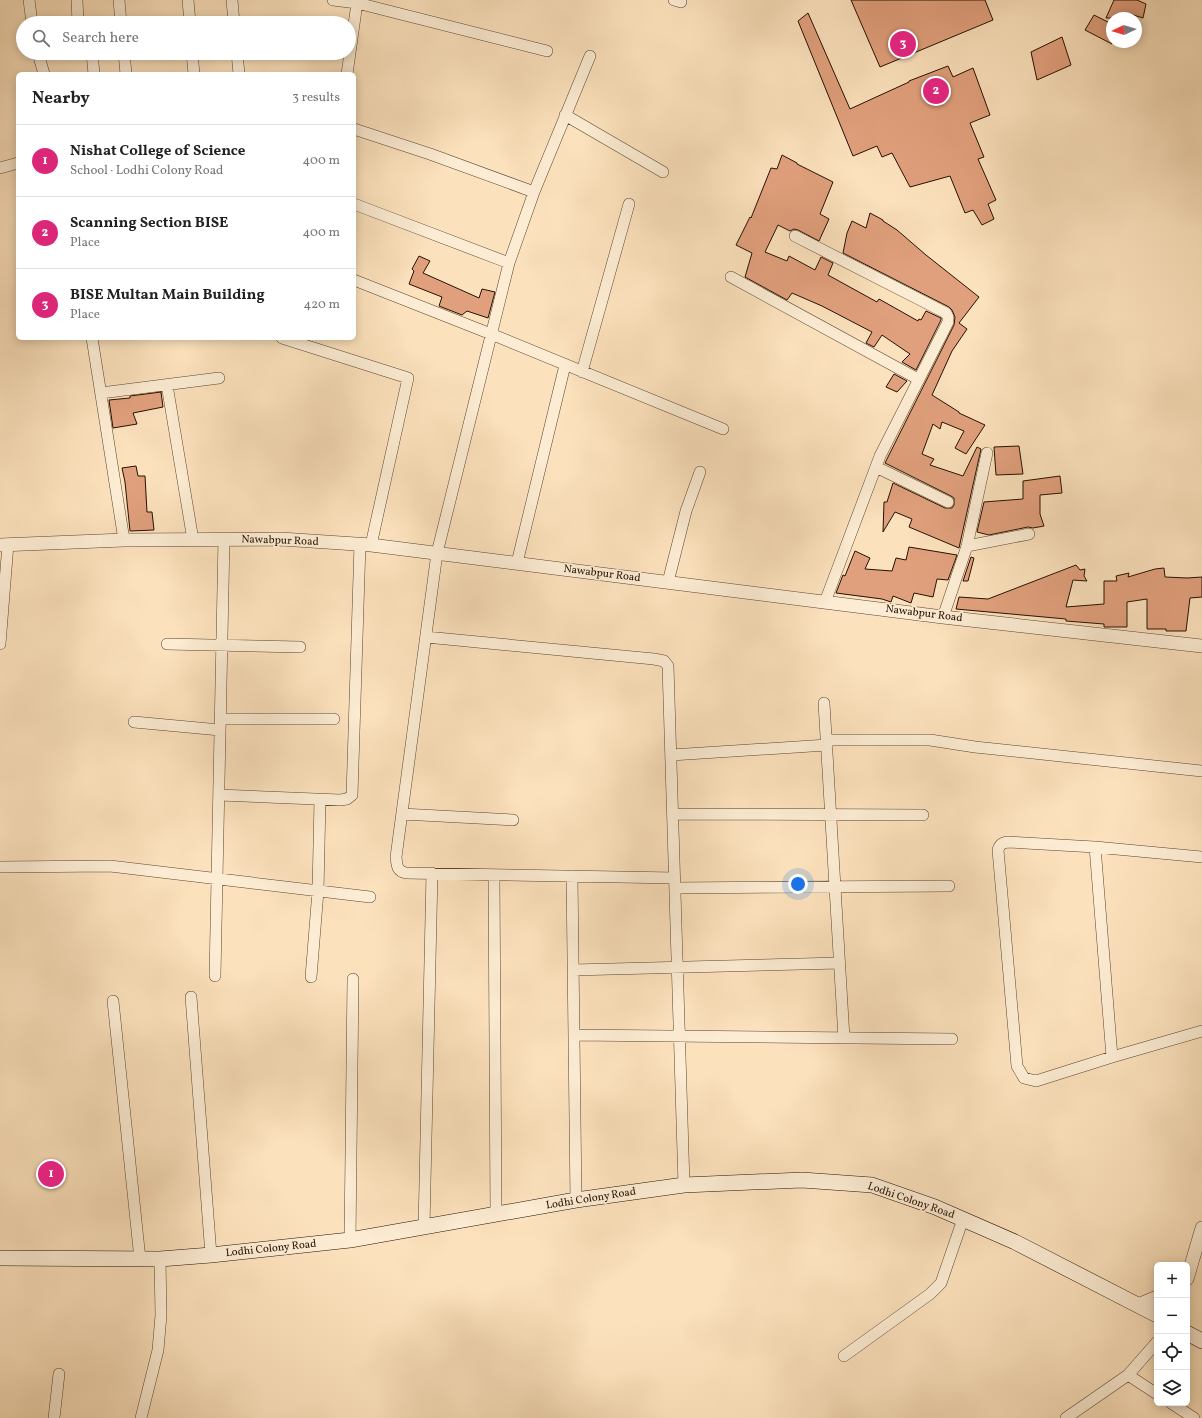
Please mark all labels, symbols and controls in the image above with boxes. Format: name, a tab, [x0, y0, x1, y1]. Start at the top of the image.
north arrow	[1106, 12, 1142, 48]
search box	[16, 16, 356, 60]
icon: search	[30, 27, 52, 49]
text: Search here	[62, 28, 139, 49]
pin: 3	[890, 29, 916, 59]
pin: 2	[923, 76, 949, 106]
text: Nearby	[32, 87, 90, 110]
text: 3 results	[292, 89, 340, 107]
text: Nishat College of Science	[70, 141, 246, 162]
text: 1	[42, 152, 48, 170]
text: 400 m	[303, 152, 340, 170]
text: School · Lodhi Colony Road	[70, 162, 223, 180]
text: Scanning Section BISE	[70, 213, 228, 234]
text: 2	[42, 224, 48, 242]
text: 400 m	[303, 224, 340, 242]
text: Place	[70, 234, 100, 252]
text: BISE Multan Main Building	[70, 285, 265, 306]
text: 3	[42, 296, 48, 314]
text: 420 m	[303, 296, 340, 314]
text: Place	[70, 306, 100, 324]
street label: Nawabpur Road	[241, 532, 319, 550]
street label: Nawabpur Road	[563, 562, 641, 586]
street label: Nawabpur Road	[885, 602, 963, 626]
your location	[788, 874, 808, 894]
pin: 1	[38, 1159, 64, 1189]
street label: Lodhi Colony Road	[865, 1179, 957, 1223]
street label: Lodhi Colony Road	[545, 1184, 637, 1214]
street label: Lodhi Colony Road	[225, 1237, 317, 1261]
map controls	[1154, 1262, 1190, 1406]
button: +	[1154, 1262, 1190, 1298]
button: −	[1154, 1298, 1190, 1334]
button: locate	[1154, 1334, 1190, 1370]
button: layers	[1154, 1370, 1190, 1406]

